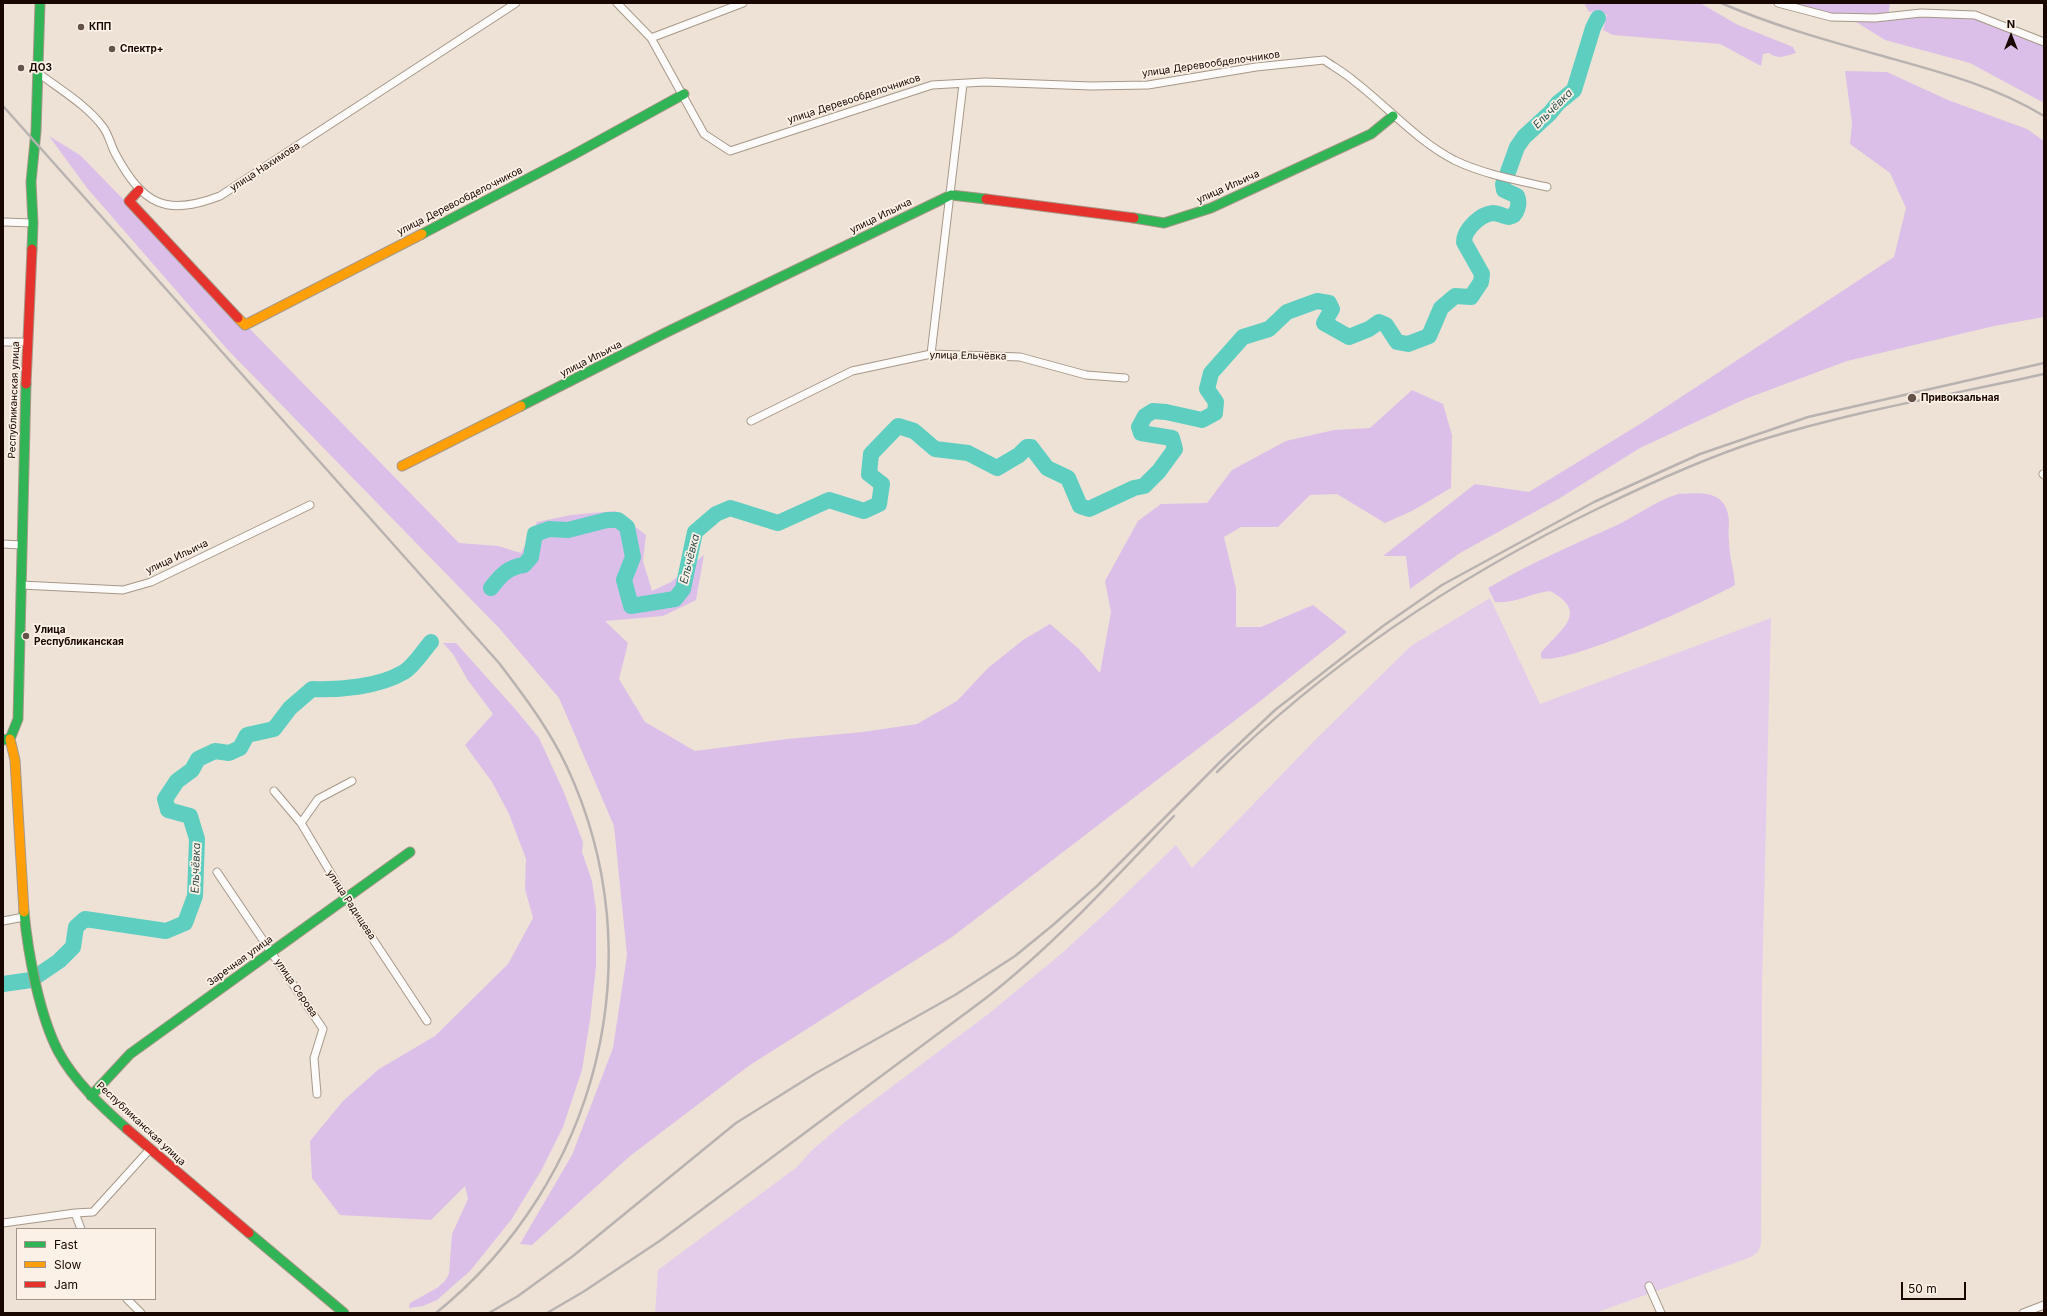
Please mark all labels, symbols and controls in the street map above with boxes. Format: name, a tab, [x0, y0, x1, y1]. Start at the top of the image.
north arrow	[1991, 16, 2031, 56]
text: N	[2007, 17, 2015, 31]
place label: КПП	[89, 21, 111, 33]
marker: КПП	[76, 22, 86, 32]
place label: Спектр+	[120, 43, 164, 55]
marker: Спектр+	[107, 44, 117, 54]
street label: улица Деревообделочников	[1141, 48, 1281, 80]
place label: ДОЗ	[29, 62, 52, 74]
marker: ДОЗ	[16, 63, 26, 73]
street label: улица Деревообделочников	[786, 72, 922, 126]
water label: Ельчёвка	[1530, 86, 1576, 132]
street label: улица Нахимова	[228, 140, 302, 194]
street label: улица Деревообделочников	[395, 164, 525, 238]
street label: улица Ильича	[1195, 168, 1261, 206]
street label: улица Ильича	[848, 196, 914, 236]
street label: улица Ильича	[558, 338, 624, 380]
street label: Республиканская улица	[6, 341, 22, 459]
street label: улица Ельчёвка	[929, 349, 1007, 363]
marker: Привокзальная	[1906, 392, 1918, 404]
place label: Привокзальная	[1921, 392, 1999, 404]
water label: Ельчёвка	[677, 533, 703, 585]
street label: улица Ильича	[144, 537, 210, 577]
place label: Улица Республиканская	[34, 624, 124, 648]
marker: Улица Республиканская	[21, 631, 31, 641]
water label: Ельчёвка	[189, 842, 203, 894]
street label: улица Радищева	[324, 868, 378, 942]
street label: Заречная улица	[205, 933, 275, 989]
street label: улица Серова	[272, 957, 320, 1019]
street label: Республиканская улица	[94, 1080, 188, 1168]
legend	[16, 1228, 156, 1300]
text: Fast	[54, 1237, 78, 1252]
text: Slow	[54, 1257, 81, 1272]
scale bar	[1903, 1274, 1968, 1300]
text: Jam	[54, 1277, 78, 1292]
text: 50 m	[1908, 1281, 1937, 1296]

